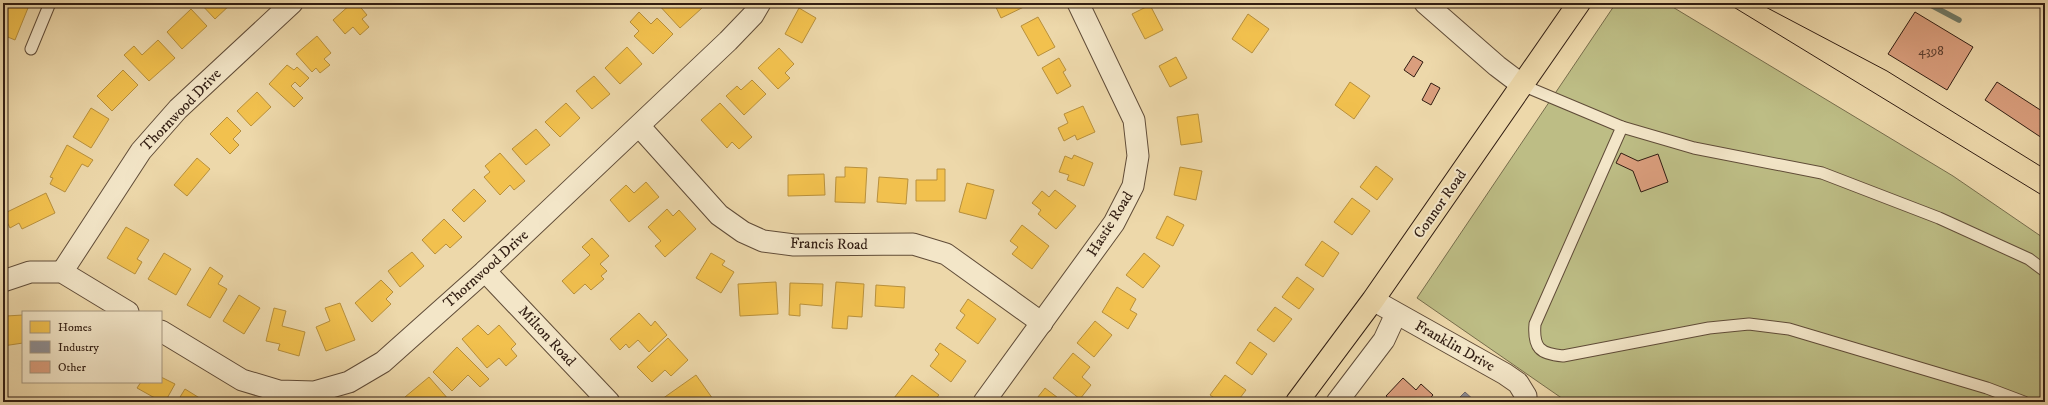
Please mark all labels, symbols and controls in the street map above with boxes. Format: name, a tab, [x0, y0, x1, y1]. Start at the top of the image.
house number: 4398	[1918, 43, 1944, 59]
street label: Thornwood Drive	[137, 65, 225, 155]
street label: Connor Road	[1409, 165, 1471, 242]
street label: Hastie Road	[1083, 188, 1138, 260]
street label: Thornwood Drive	[439, 226, 533, 312]
street label: Francis Road	[790, 234, 869, 254]
street label: Milton Road	[514, 302, 580, 371]
legend	[22, 311, 162, 383]
street label: Franklin Drive	[1412, 316, 1498, 376]
text: Homes	[58, 320, 92, 335]
text: Industry	[58, 340, 99, 355]
text: Other	[58, 360, 87, 375]

